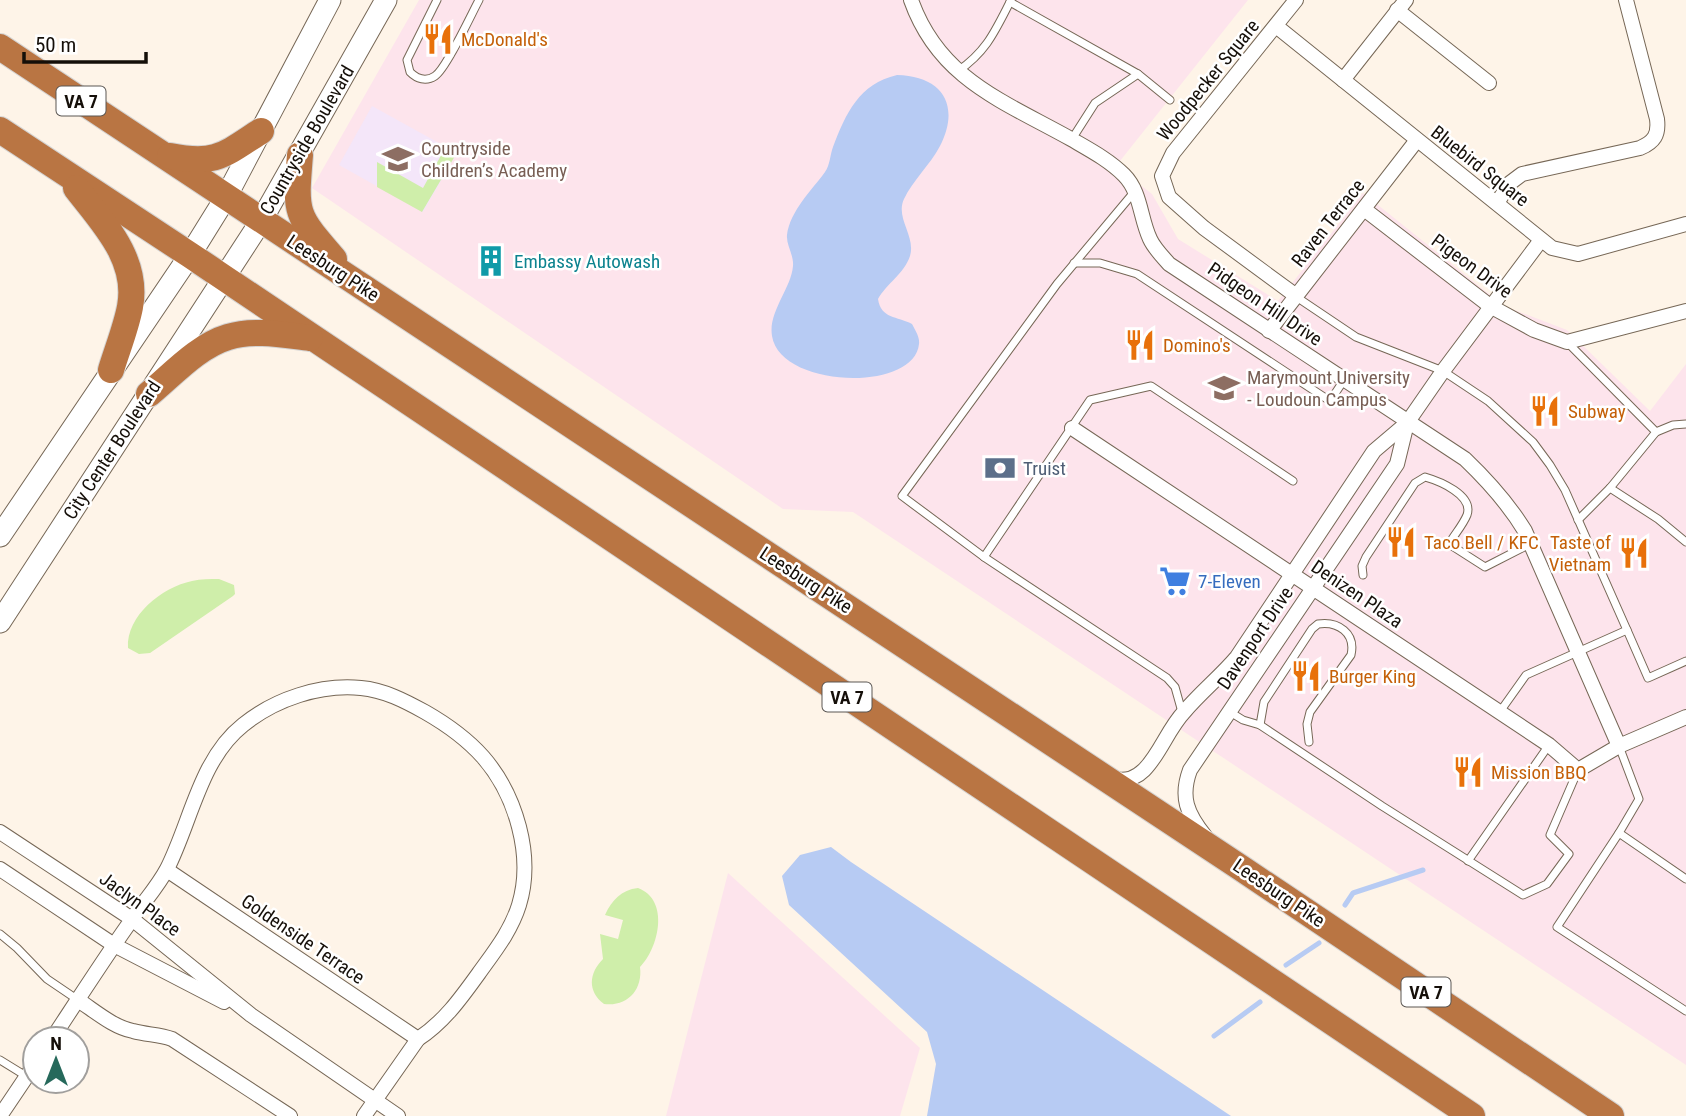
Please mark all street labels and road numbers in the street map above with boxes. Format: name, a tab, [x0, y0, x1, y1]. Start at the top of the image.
street label: Woodpecker Square	[1152, 15, 1264, 145]
street label: Countryside Boulevard	[255, 61, 359, 219]
road number: VA 7	[56, 86, 106, 116]
street label: Bluebird Square	[1426, 121, 1534, 211]
street label: Raven Terrace	[1287, 174, 1369, 271]
street label: Pigeon Drive	[1427, 229, 1517, 303]
street label: Leesburg Pike	[282, 230, 384, 306]
street label: Pidgeon Hill Drive	[1204, 257, 1327, 351]
street label: City Center Boulevard	[59, 376, 165, 524]
street label: Leesburg Pike	[755, 542, 857, 618]
street label: Denizen Plaza	[1307, 555, 1407, 633]
street label: Davenport Drive	[1212, 582, 1298, 694]
road number: VA 7	[822, 682, 872, 712]
street label: Leesburg Pike	[1229, 854, 1329, 932]
street label: Jaclyn Place	[95, 867, 185, 941]
street label: Goldenside Terrace	[237, 889, 369, 989]
road number: VA 7	[1402, 978, 1450, 1007]

